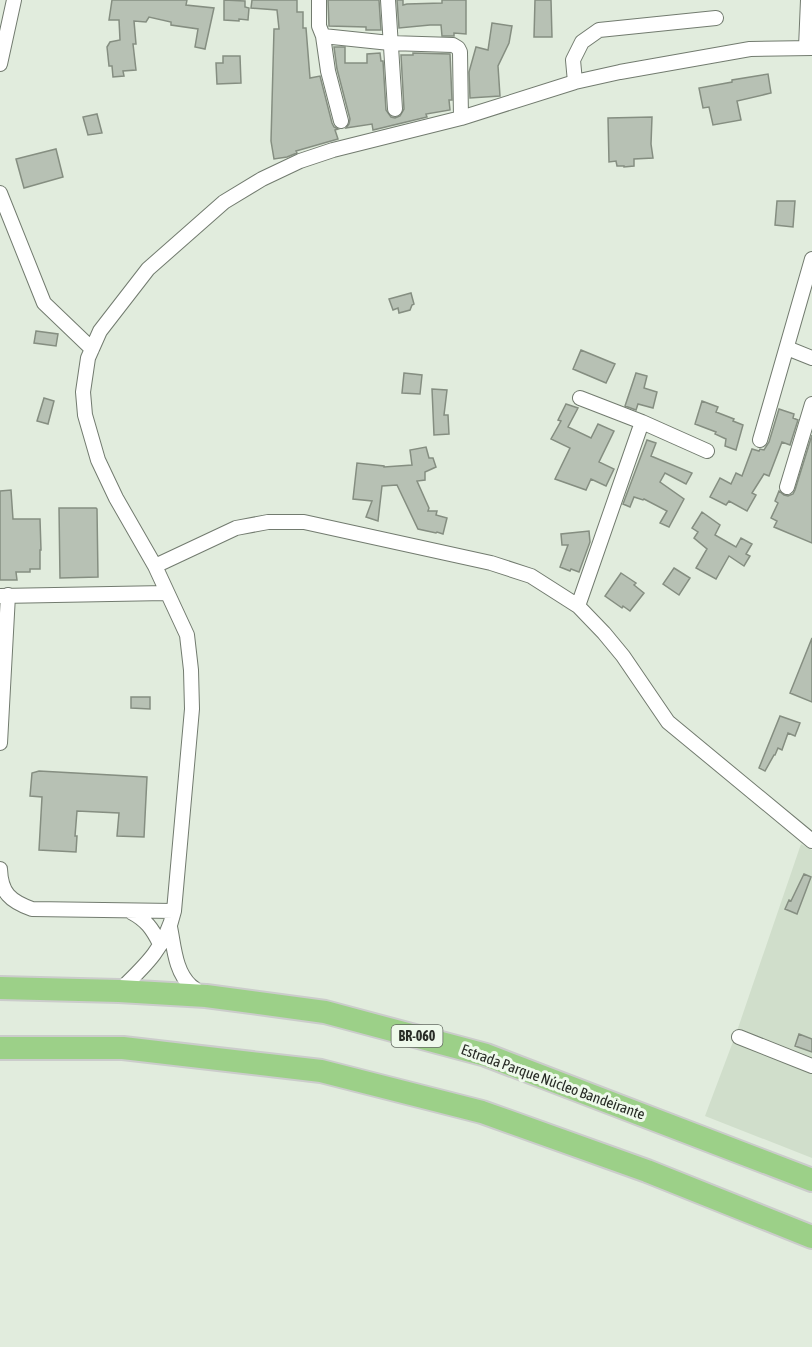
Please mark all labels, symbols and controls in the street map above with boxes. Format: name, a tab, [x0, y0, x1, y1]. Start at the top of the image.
road number: BR-060	[392, 1025, 442, 1047]
street label: Estrada Parque Núcleo Bandeirante	[459, 1040, 648, 1123]

